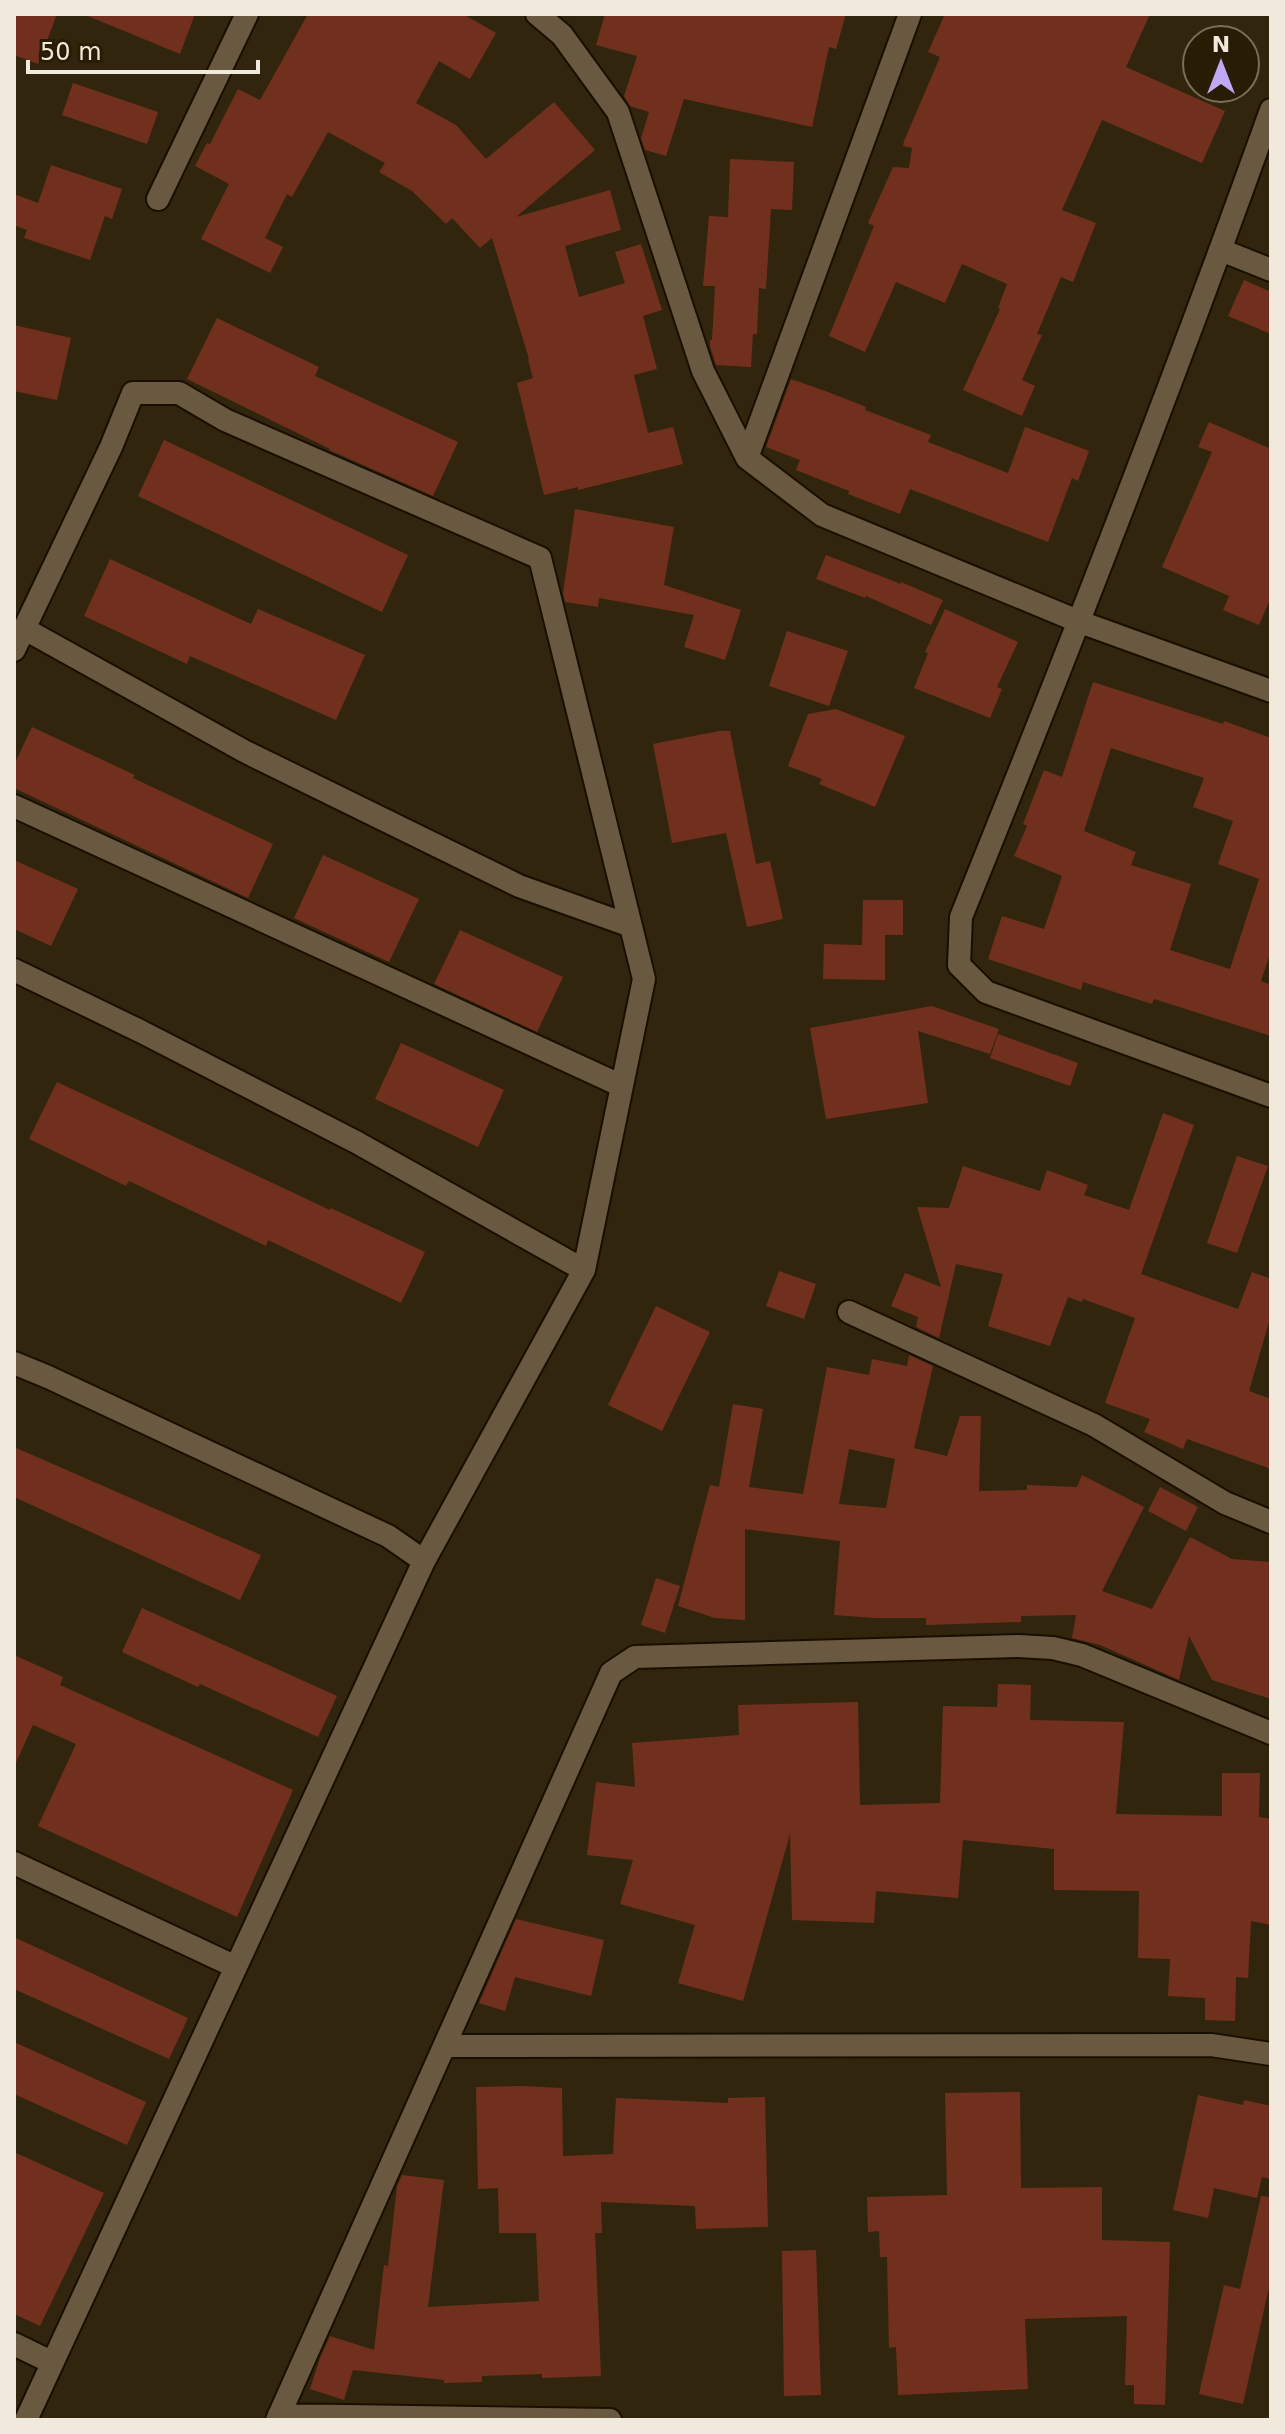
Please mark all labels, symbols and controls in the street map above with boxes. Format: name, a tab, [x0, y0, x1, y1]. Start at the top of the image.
scale bar	[28, 24, 258, 74]
north arrow	[1181, 24, 1261, 104]
text: N	[1212, 32, 1230, 57]
text: 50 m	[40, 38, 102, 66]

